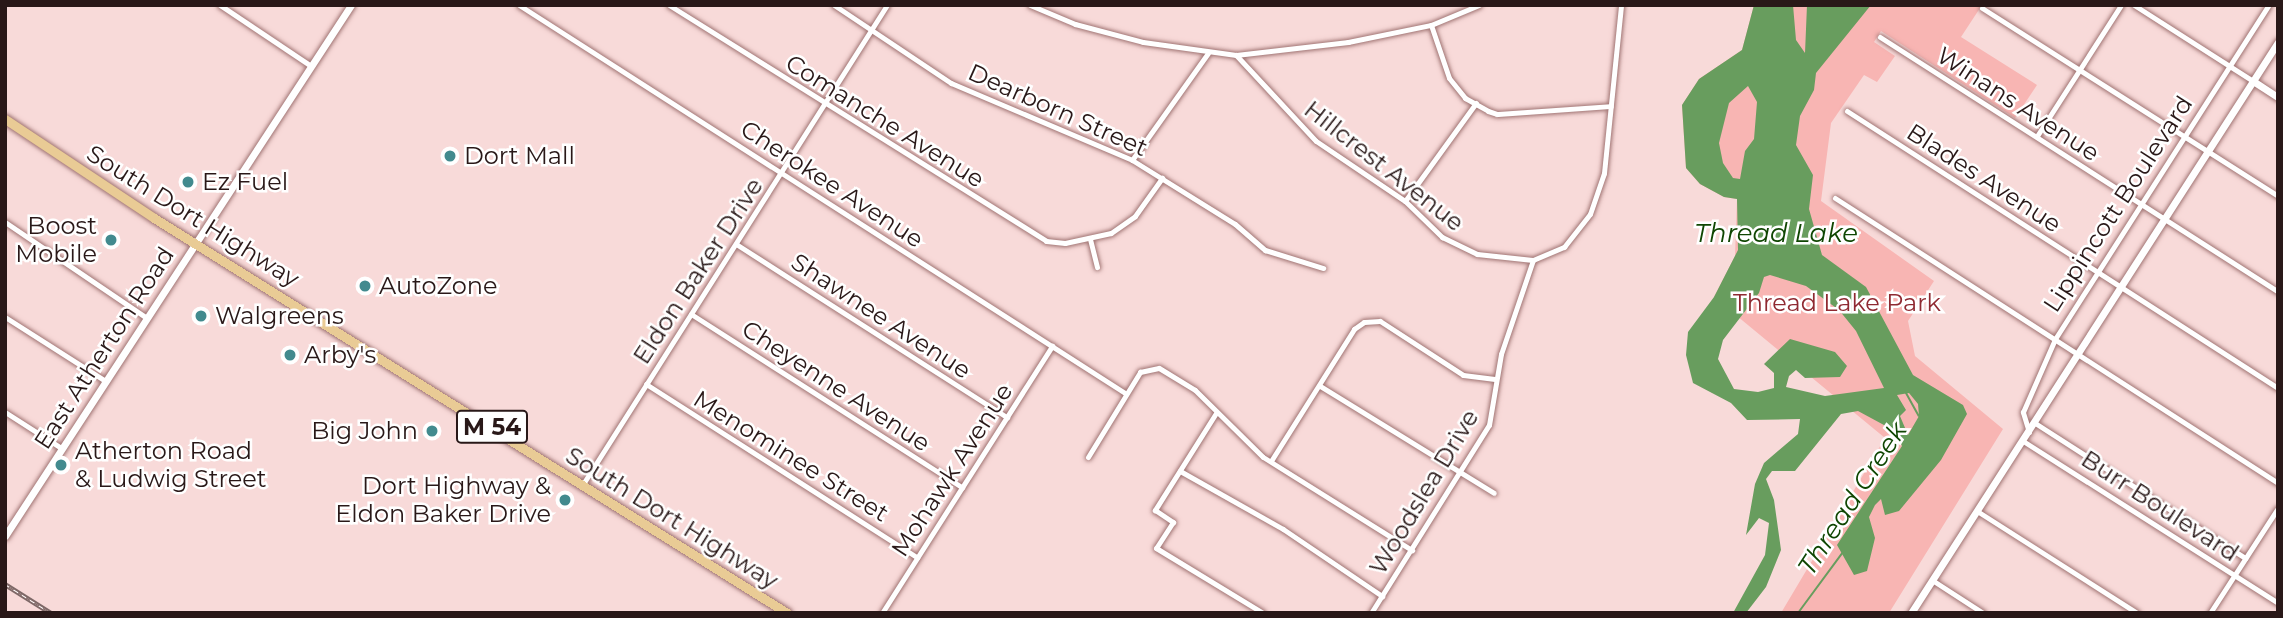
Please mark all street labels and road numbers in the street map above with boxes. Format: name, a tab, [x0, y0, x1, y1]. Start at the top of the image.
street label: Winans Avenue	[1931, 41, 2105, 167]
street label: Comanche Avenue	[781, 48, 989, 194]
street label: Dearborn Street	[964, 58, 1152, 162]
street label: Lippincott Boulevard	[2037, 91, 2199, 317]
street label: Hillcrest Avenue	[1298, 95, 1470, 237]
street label: Cherokee Avenue	[735, 114, 929, 254]
street label: Blades Avenue	[1901, 117, 2067, 239]
street label: South Dort Highway	[82, 139, 304, 293]
street label: Eldon Baker Drive	[627, 173, 769, 369]
street label: East Atherton Road	[28, 242, 180, 454]
street label: Shawnee Avenue	[786, 247, 976, 385]
street label: Cheyenne Avenue	[737, 314, 935, 458]
street label: Mohawk Avenue	[885, 378, 1019, 562]
street label: Menominee Street	[688, 384, 894, 528]
street label: Woodslea Drive	[1363, 404, 1485, 580]
road number: M 54	[455, 408, 529, 446]
street label: South Dort Highway	[561, 441, 783, 595]
street label: Burr Boulevard	[2076, 444, 2244, 568]

